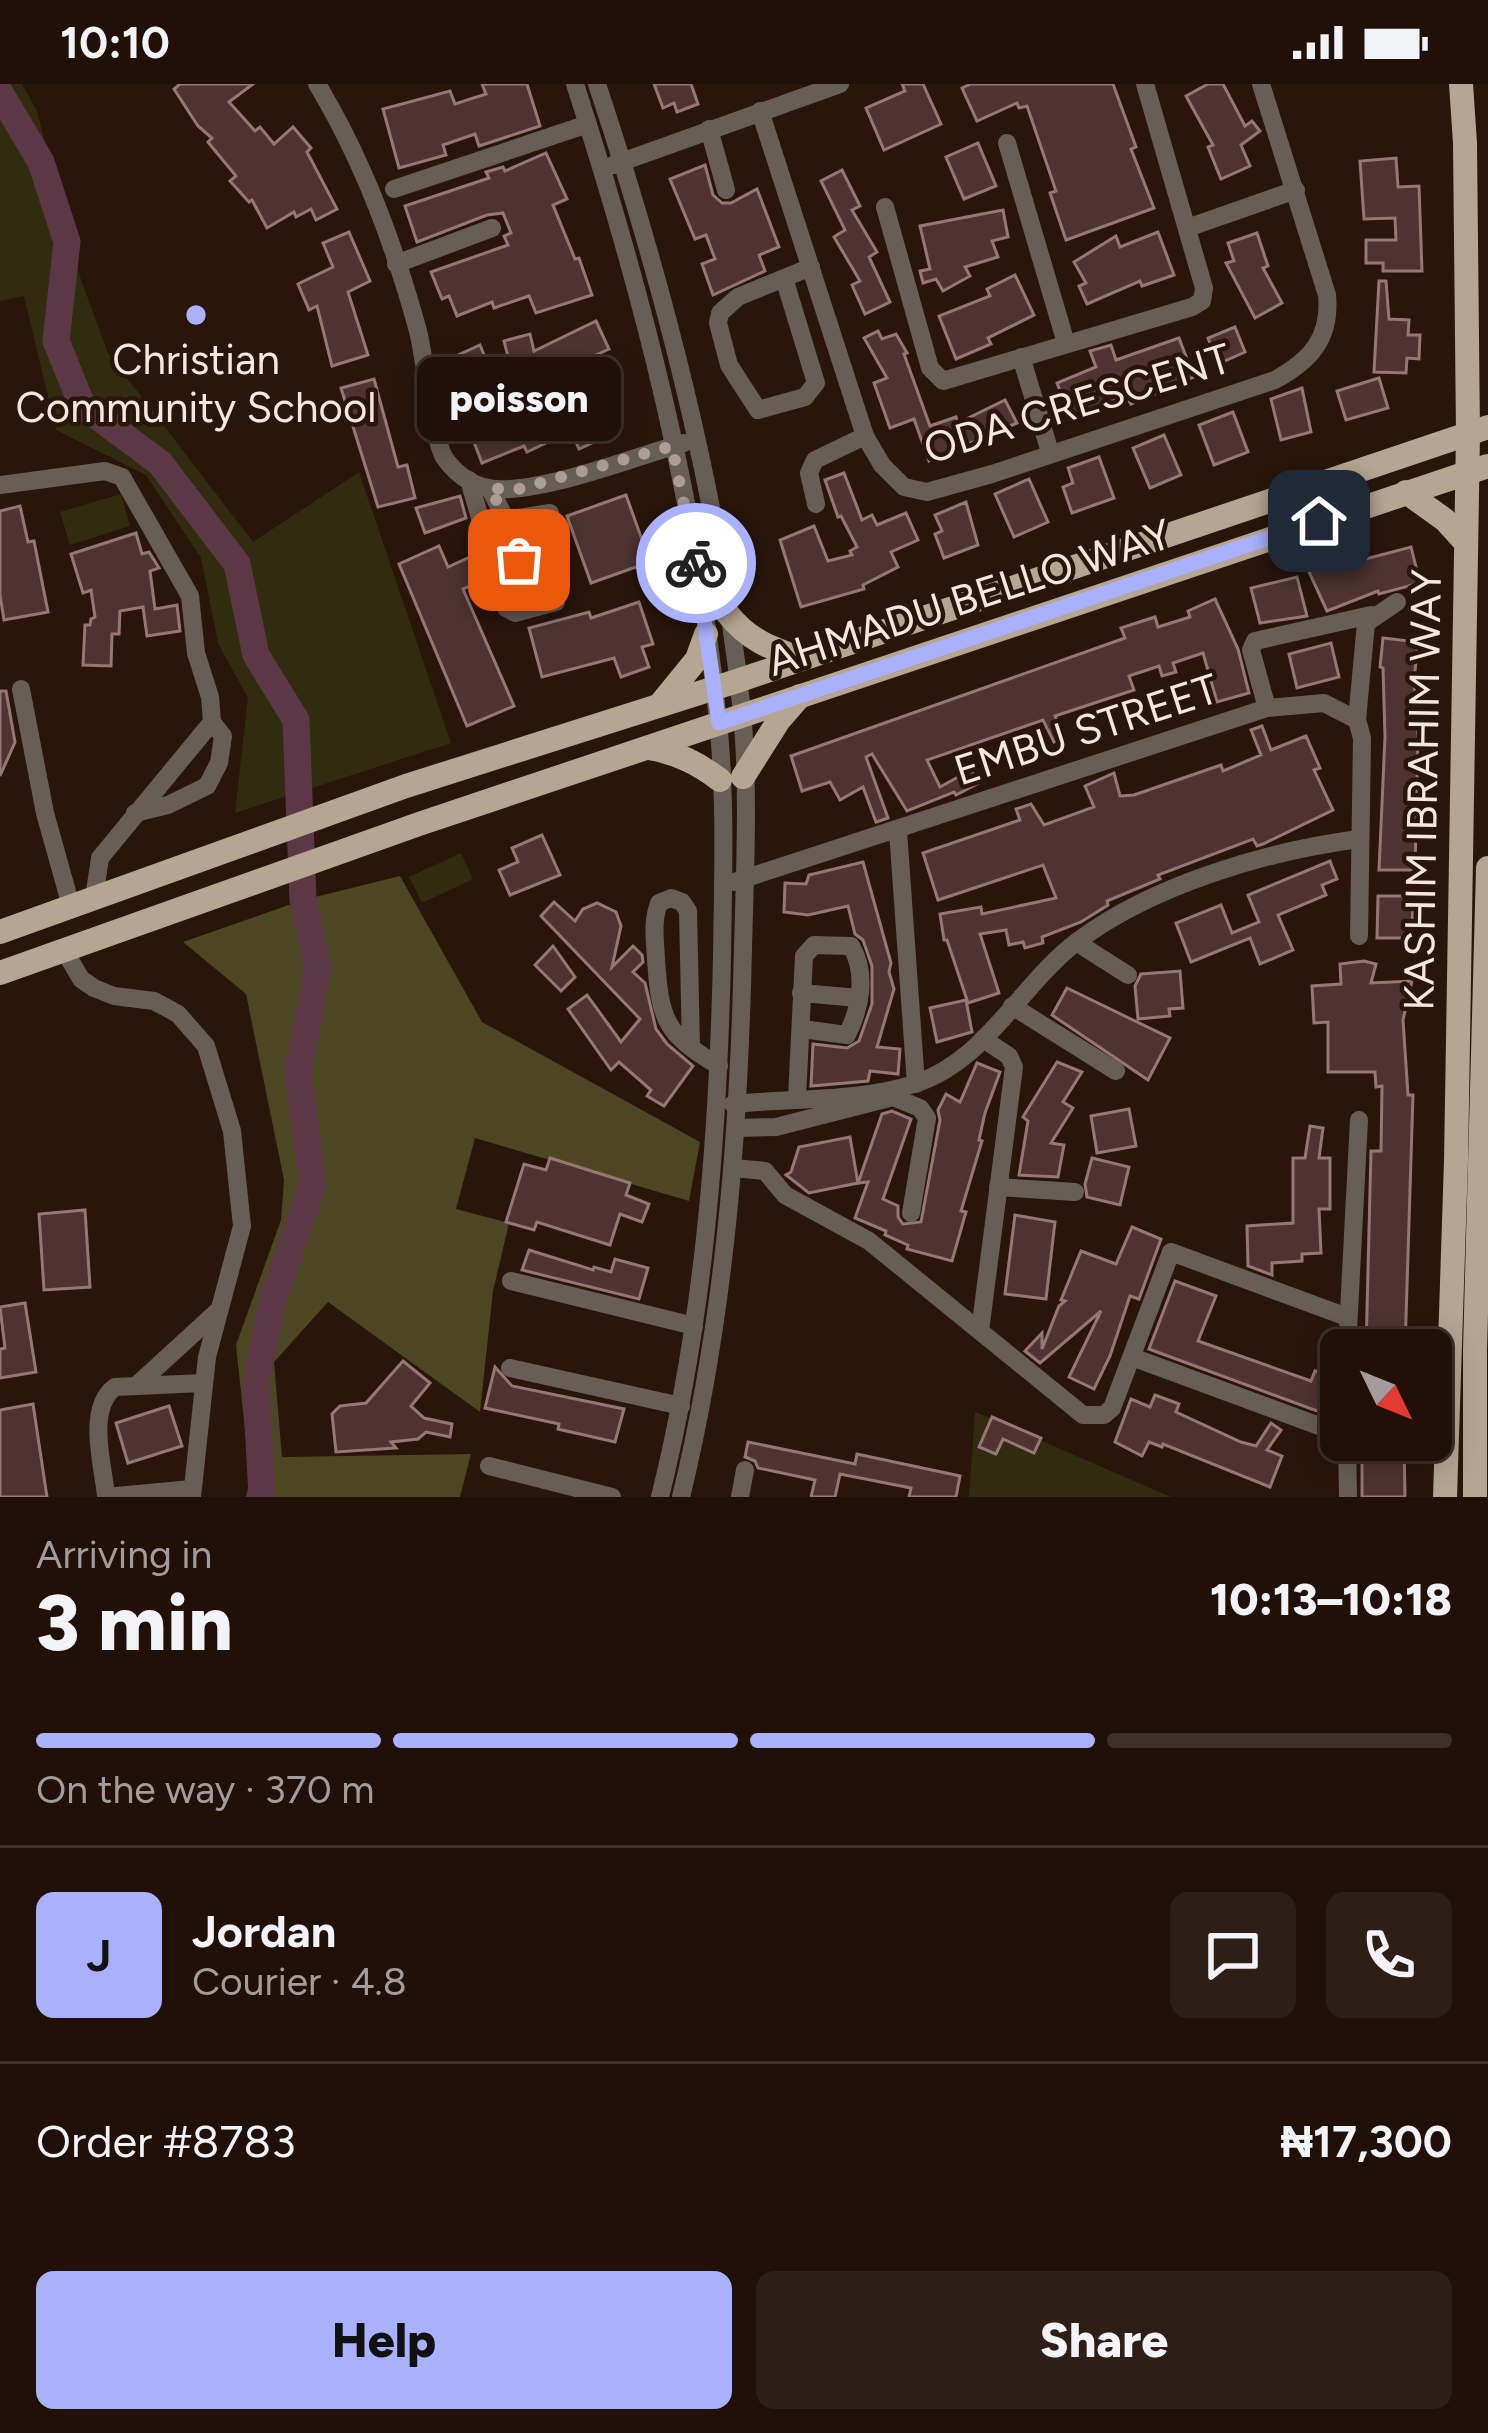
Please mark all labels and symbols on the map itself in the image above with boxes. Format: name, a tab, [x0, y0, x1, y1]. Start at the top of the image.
marker: Christian Community School	[183, 302, 209, 328]
street label: ODA CRESCENT	[917, 333, 1237, 474]
place label: Christian Community School	[16, 334, 377, 433]
callout: poisson	[417, 356, 621, 440]
pin	[1268, 470, 1370, 572]
courier	[636, 503, 756, 623]
street label: AHMADU BELLO WAY	[761, 508, 1178, 687]
pin	[468, 509, 570, 611]
street label: KASHIM IBRAHIM WAY	[1393, 569, 1452, 1011]
street label: EMBU STREET	[948, 663, 1224, 796]
north arrow	[1320, 1329, 1452, 1461]

